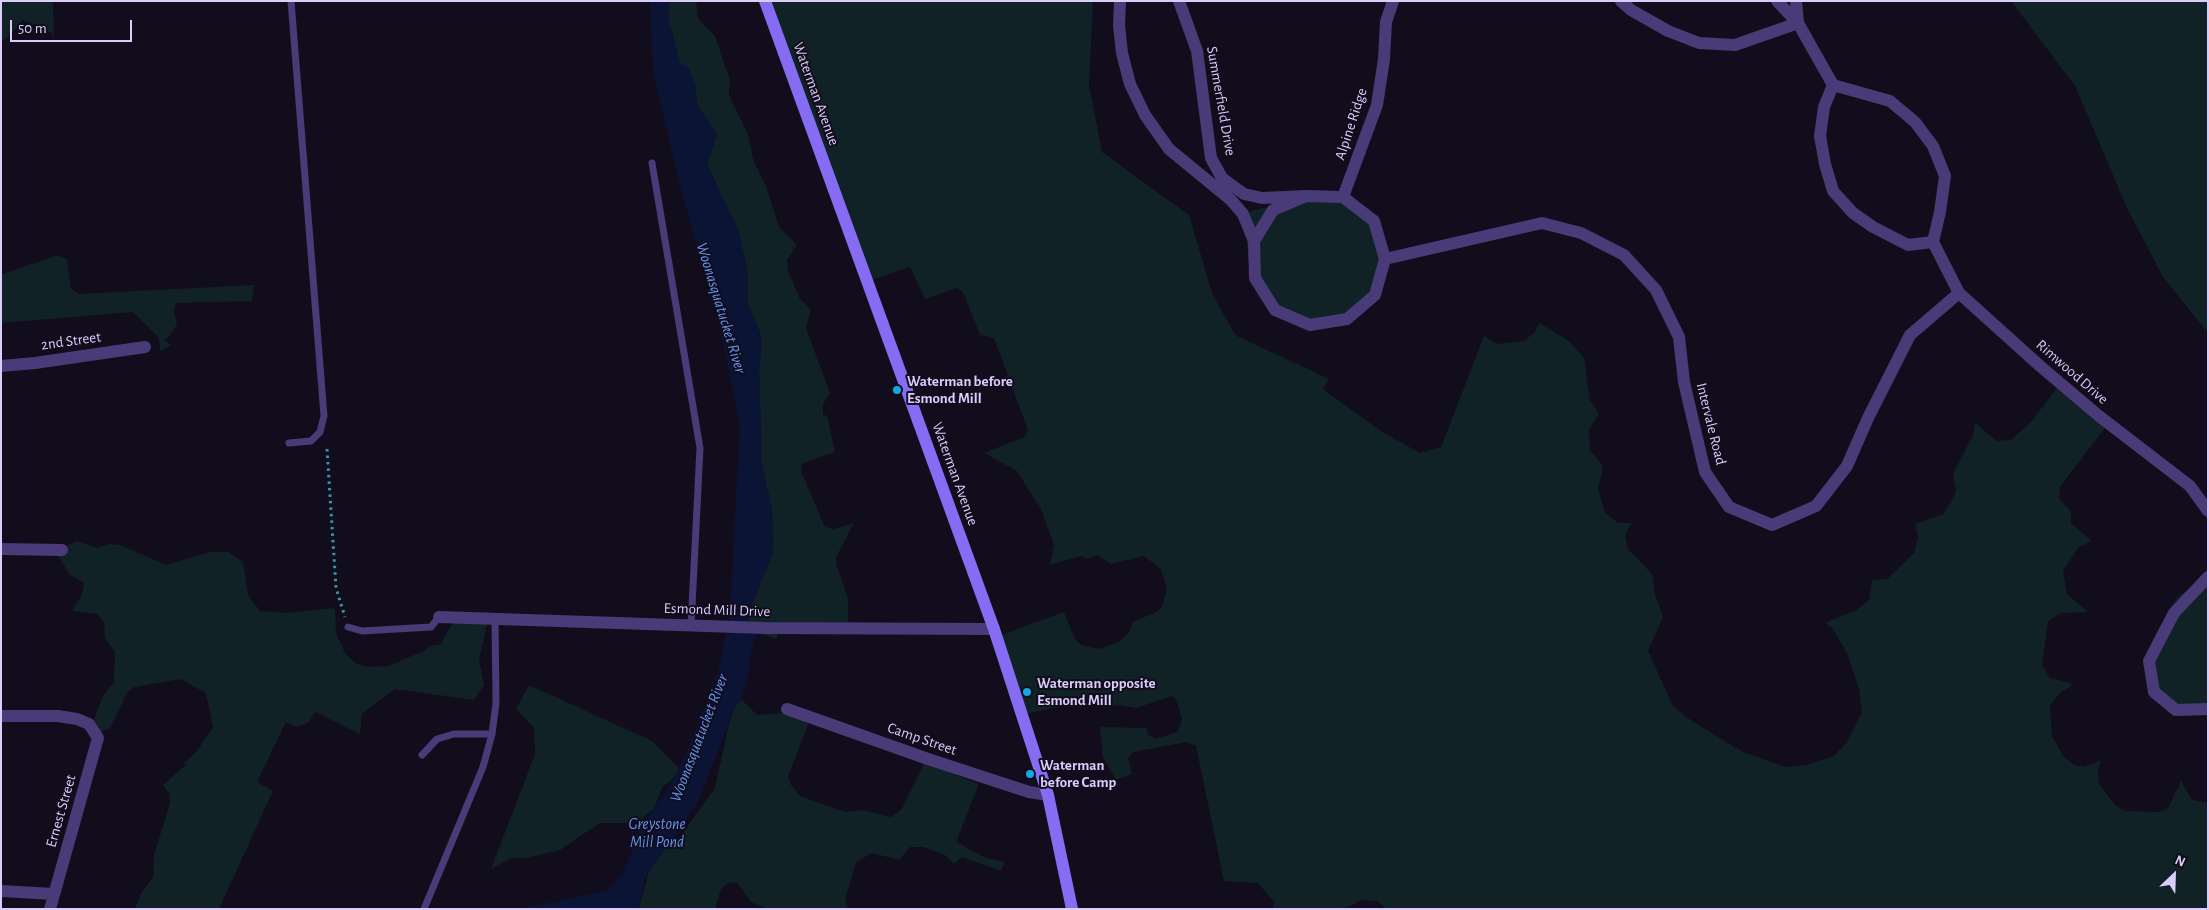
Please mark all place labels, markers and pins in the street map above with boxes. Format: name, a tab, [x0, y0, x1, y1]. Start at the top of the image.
place label: Waterman before Esmond Mill	[907, 372, 1013, 407]
marker: Waterman before Esmond Mill	[891, 384, 903, 396]
place label: Waterman opposite Esmond Mill	[1037, 674, 1156, 709]
marker: Waterman opposite Esmond Mill	[1021, 686, 1033, 698]
place label: Waterman before Camp	[1040, 756, 1116, 791]
marker: Waterman before Camp	[1024, 768, 1036, 780]

